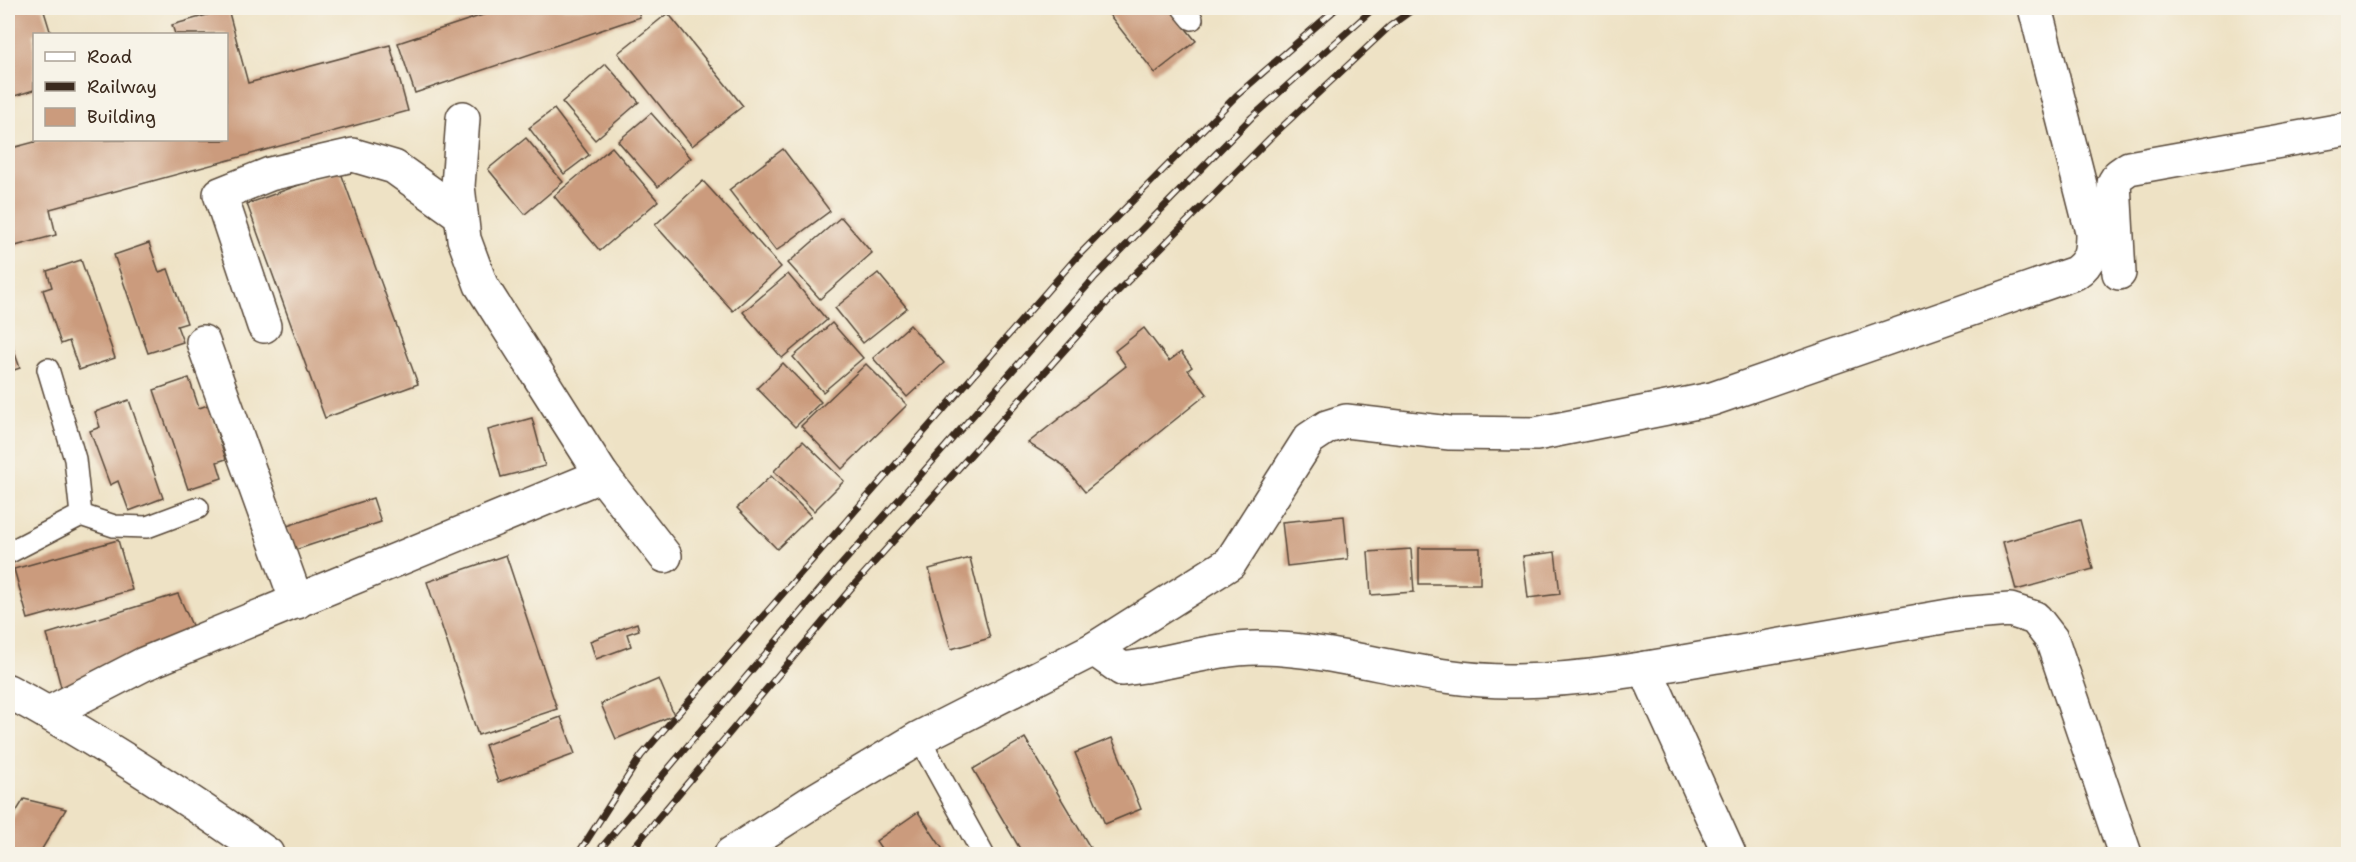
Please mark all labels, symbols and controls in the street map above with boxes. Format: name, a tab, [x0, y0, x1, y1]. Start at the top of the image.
legend	[33, 33, 228, 141]
text: Road	[87, 45, 132, 69]
text: Railway	[87, 75, 157, 99]
text: Building	[87, 105, 156, 129]

